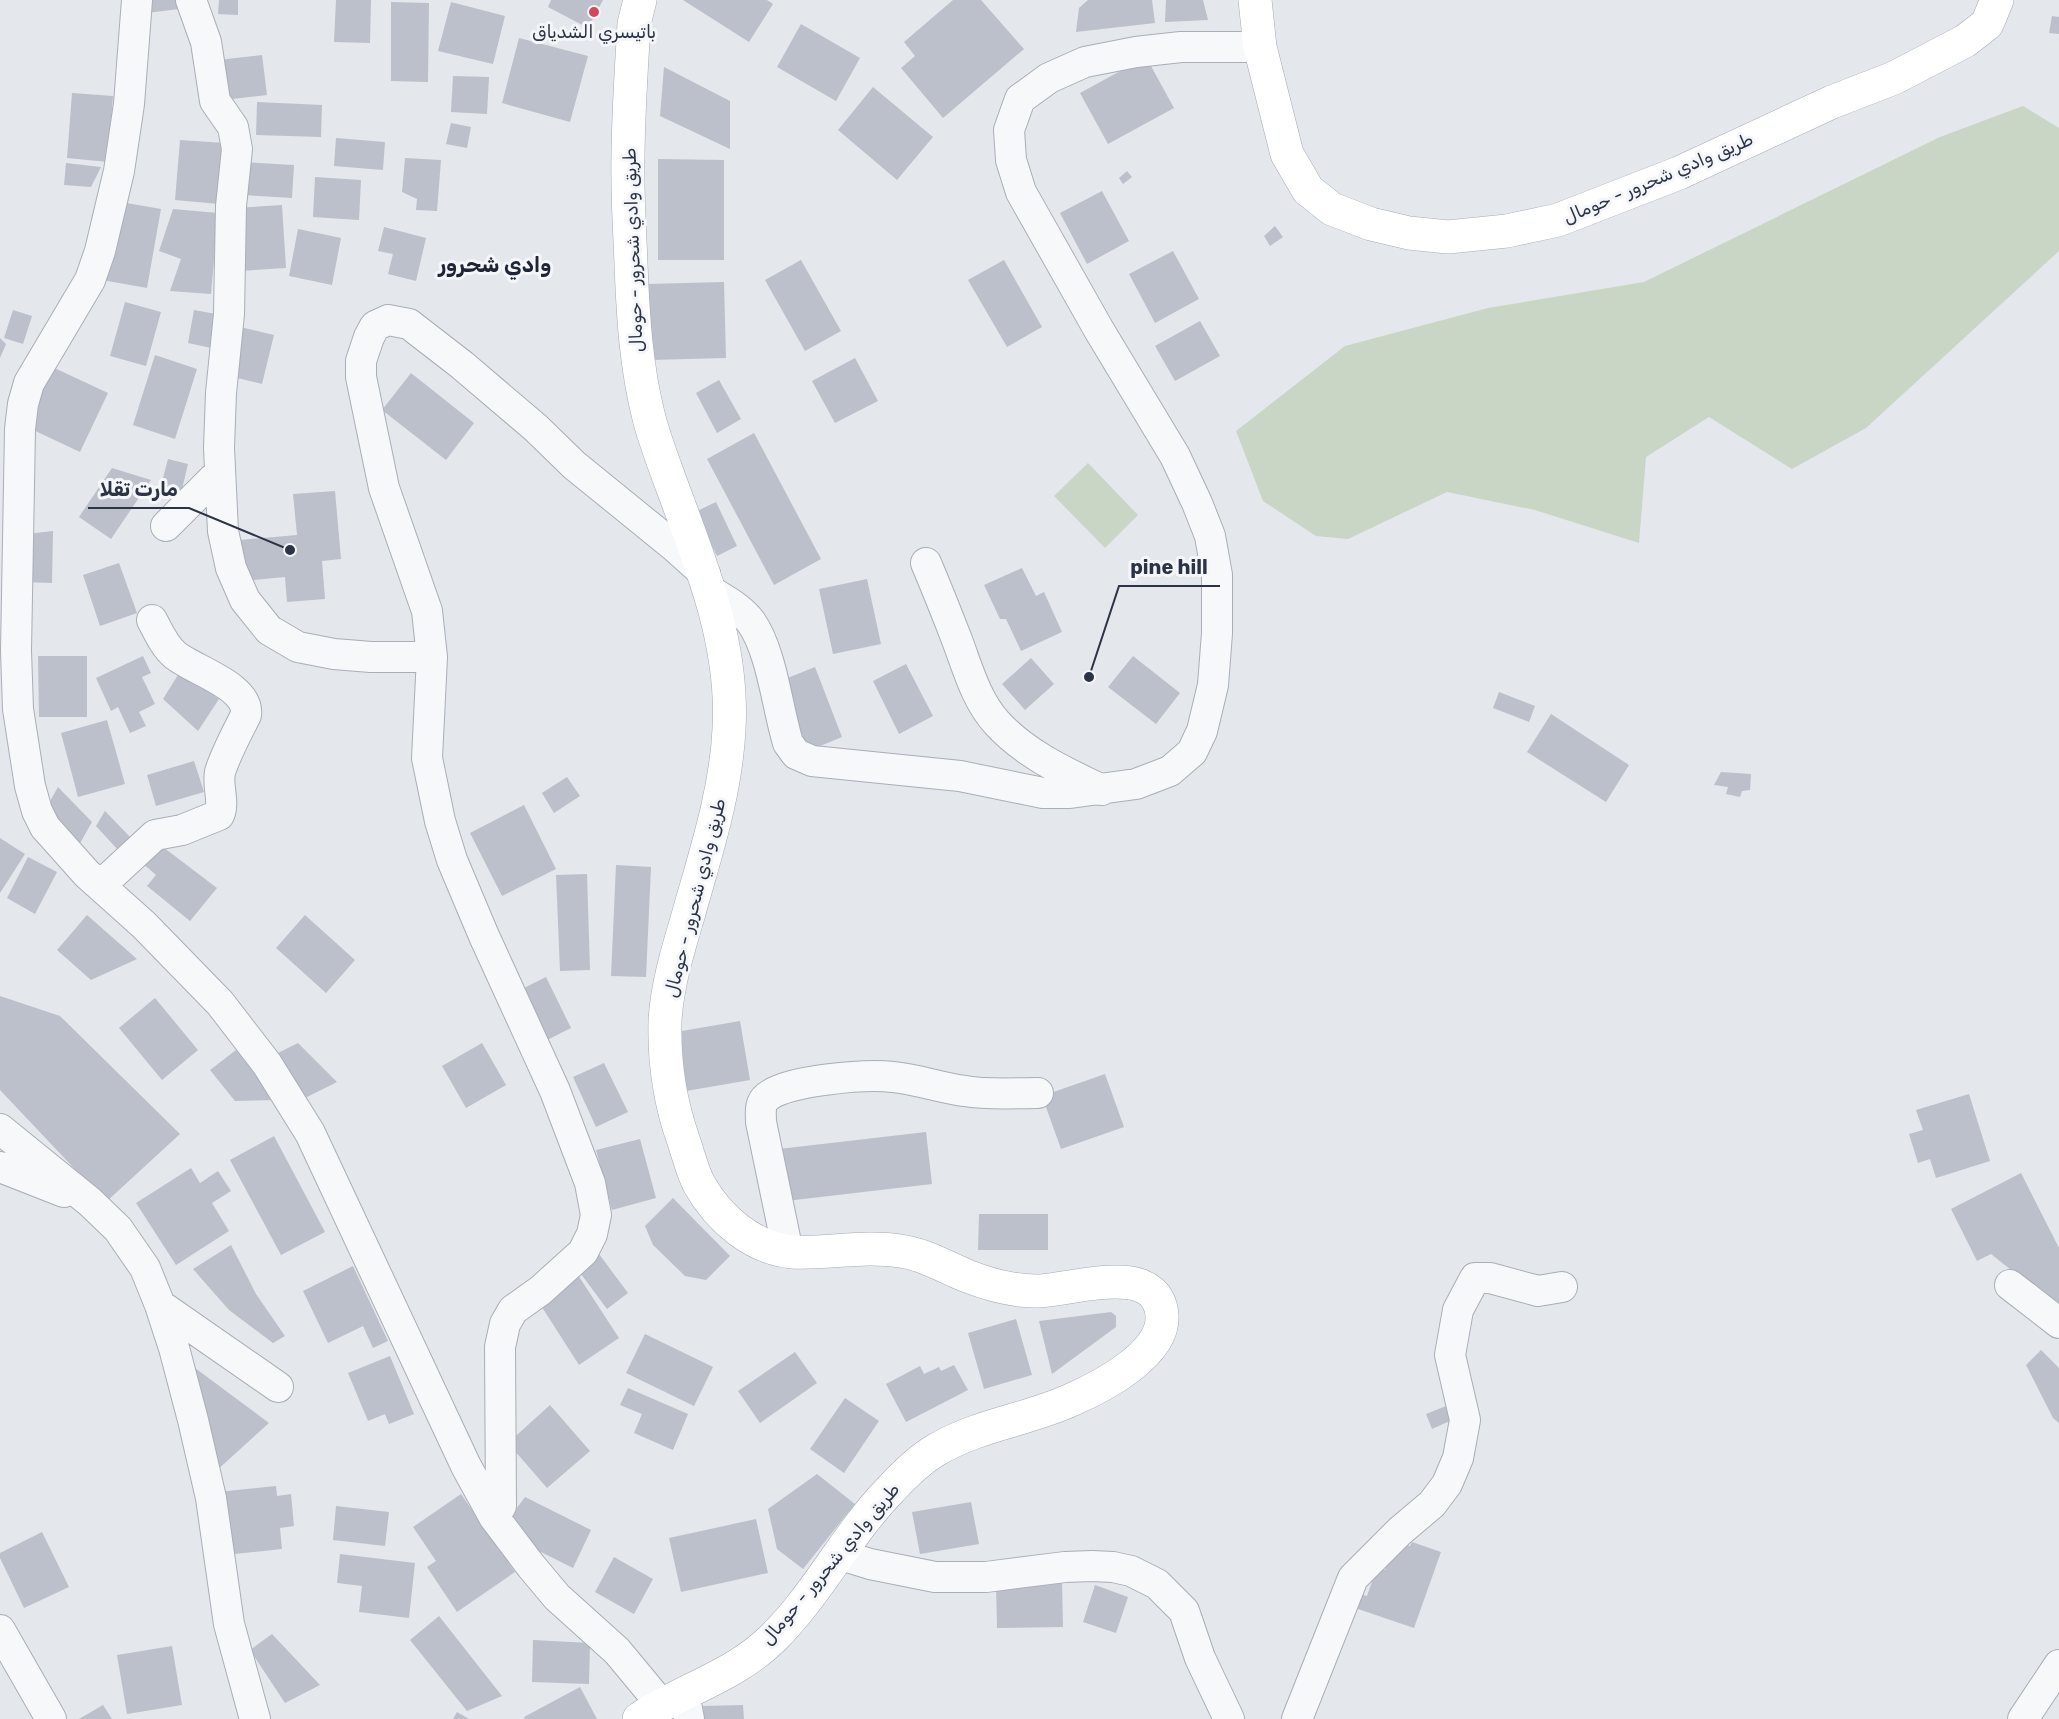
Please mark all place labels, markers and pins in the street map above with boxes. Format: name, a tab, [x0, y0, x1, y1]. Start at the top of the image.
marker: باتيسري الشدياق	[587, 5, 601, 19]
place label: باتيسري الشدياق	[532, 21, 656, 44]
callout: مارت تقلا	[88, 470, 189, 508]
callout: pine hill	[1119, 548, 1220, 586]

